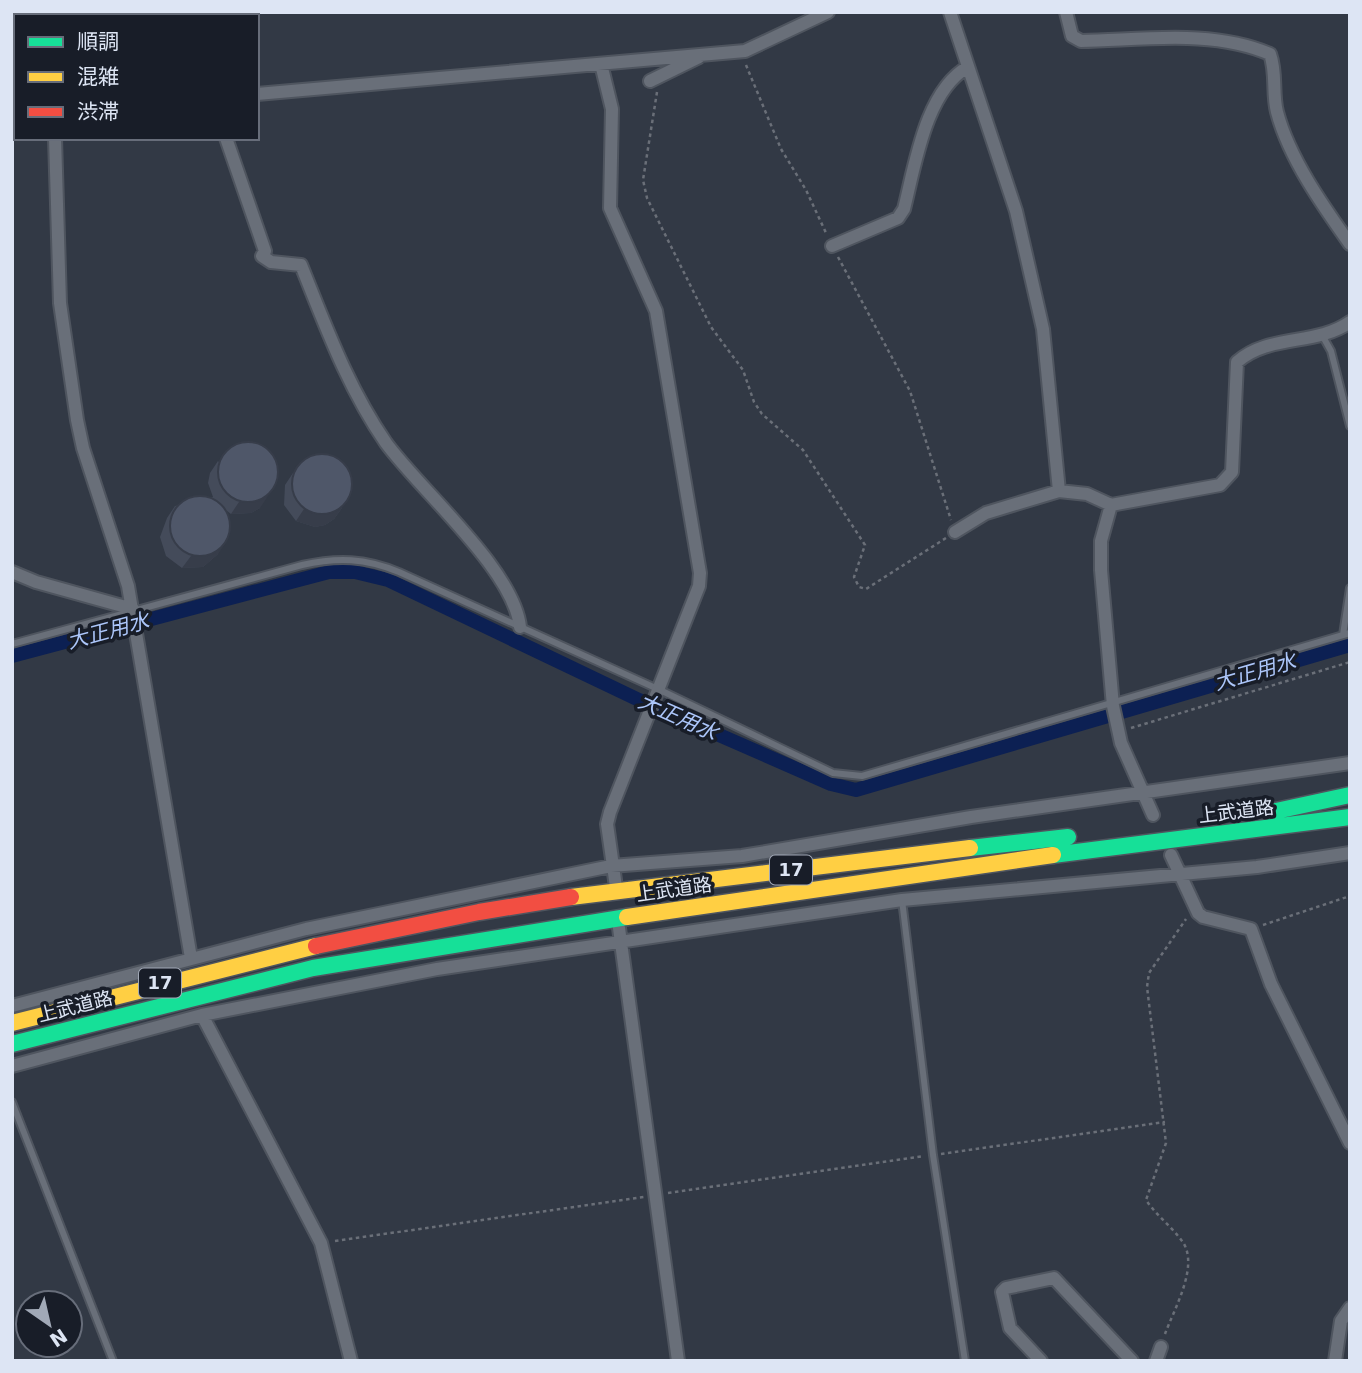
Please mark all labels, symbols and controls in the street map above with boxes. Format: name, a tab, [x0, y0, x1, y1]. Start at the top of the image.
legend	[14, 14, 259, 140]
text: 順調	[77, 30, 119, 54]
text: 混雑	[77, 65, 119, 89]
text: 渋滞	[77, 100, 119, 124]
water label: 大正用水	[64, 608, 154, 653]
water label: 大正用水	[1211, 648, 1301, 695]
water label: 大正用水	[635, 689, 723, 746]
street label: 上武道路	[1197, 795, 1275, 827]
road number: 17	[770, 856, 812, 884]
street label: 上武道路	[635, 873, 713, 905]
road number: 17	[139, 968, 181, 998]
street label: 上武道路	[35, 986, 115, 1026]
north arrow	[14, 1289, 84, 1359]
text: N	[46, 1325, 71, 1352]

